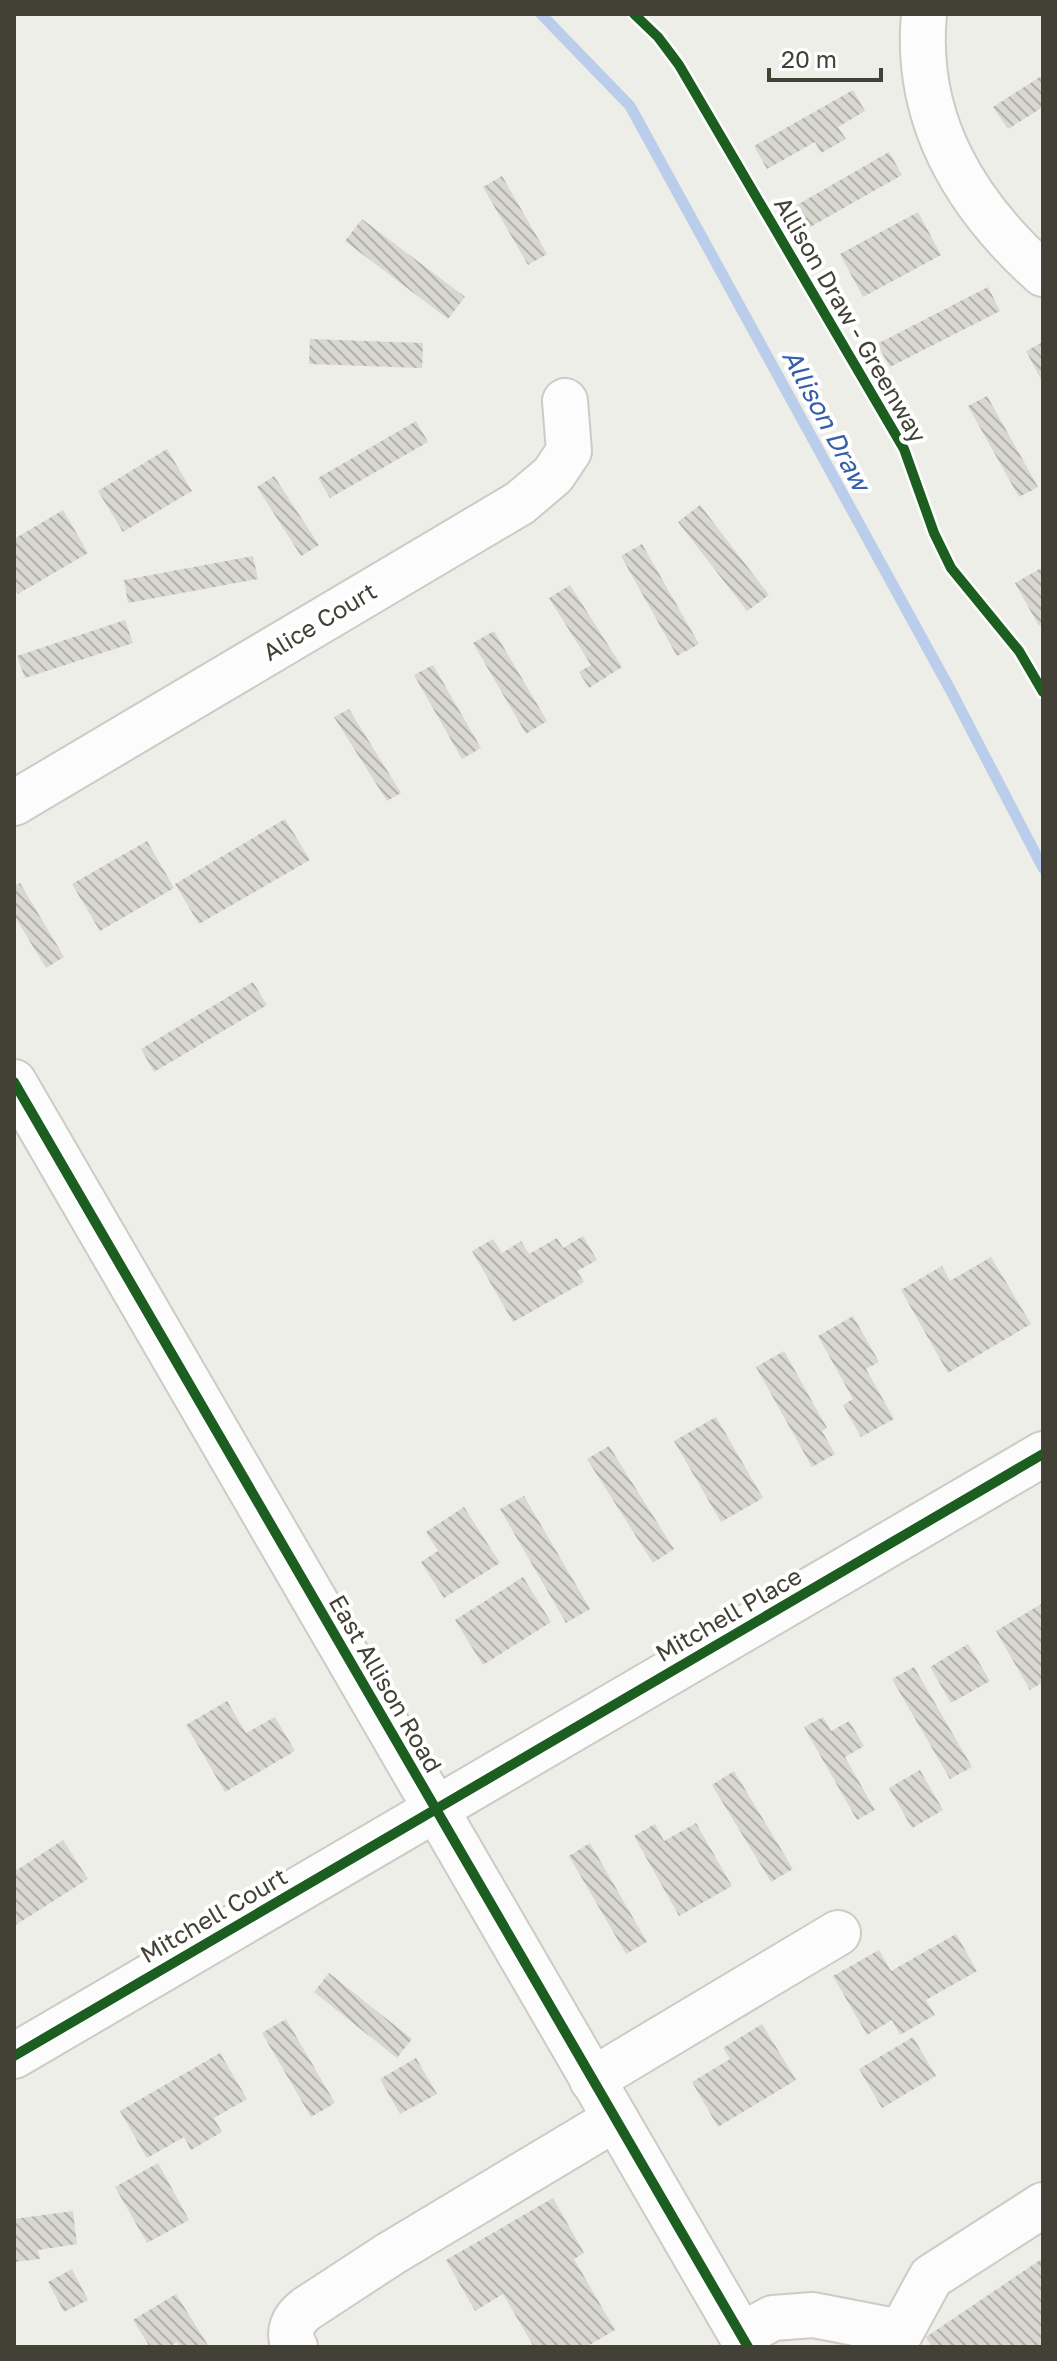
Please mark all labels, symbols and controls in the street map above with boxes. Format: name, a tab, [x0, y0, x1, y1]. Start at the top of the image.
scale bar	[769, 32, 881, 82]
text: 20 m	[781, 44, 837, 73]
street label: Allison Draw - Greenway	[768, 192, 932, 448]
water label: Allison Draw	[776, 344, 876, 496]
street label: Alice Court	[257, 575, 381, 666]
street label: Mitchell Place	[650, 1560, 806, 1667]
street label: East Allison Road	[324, 1589, 449, 1777]
street label: Mitchell Court	[135, 1861, 292, 1968]

